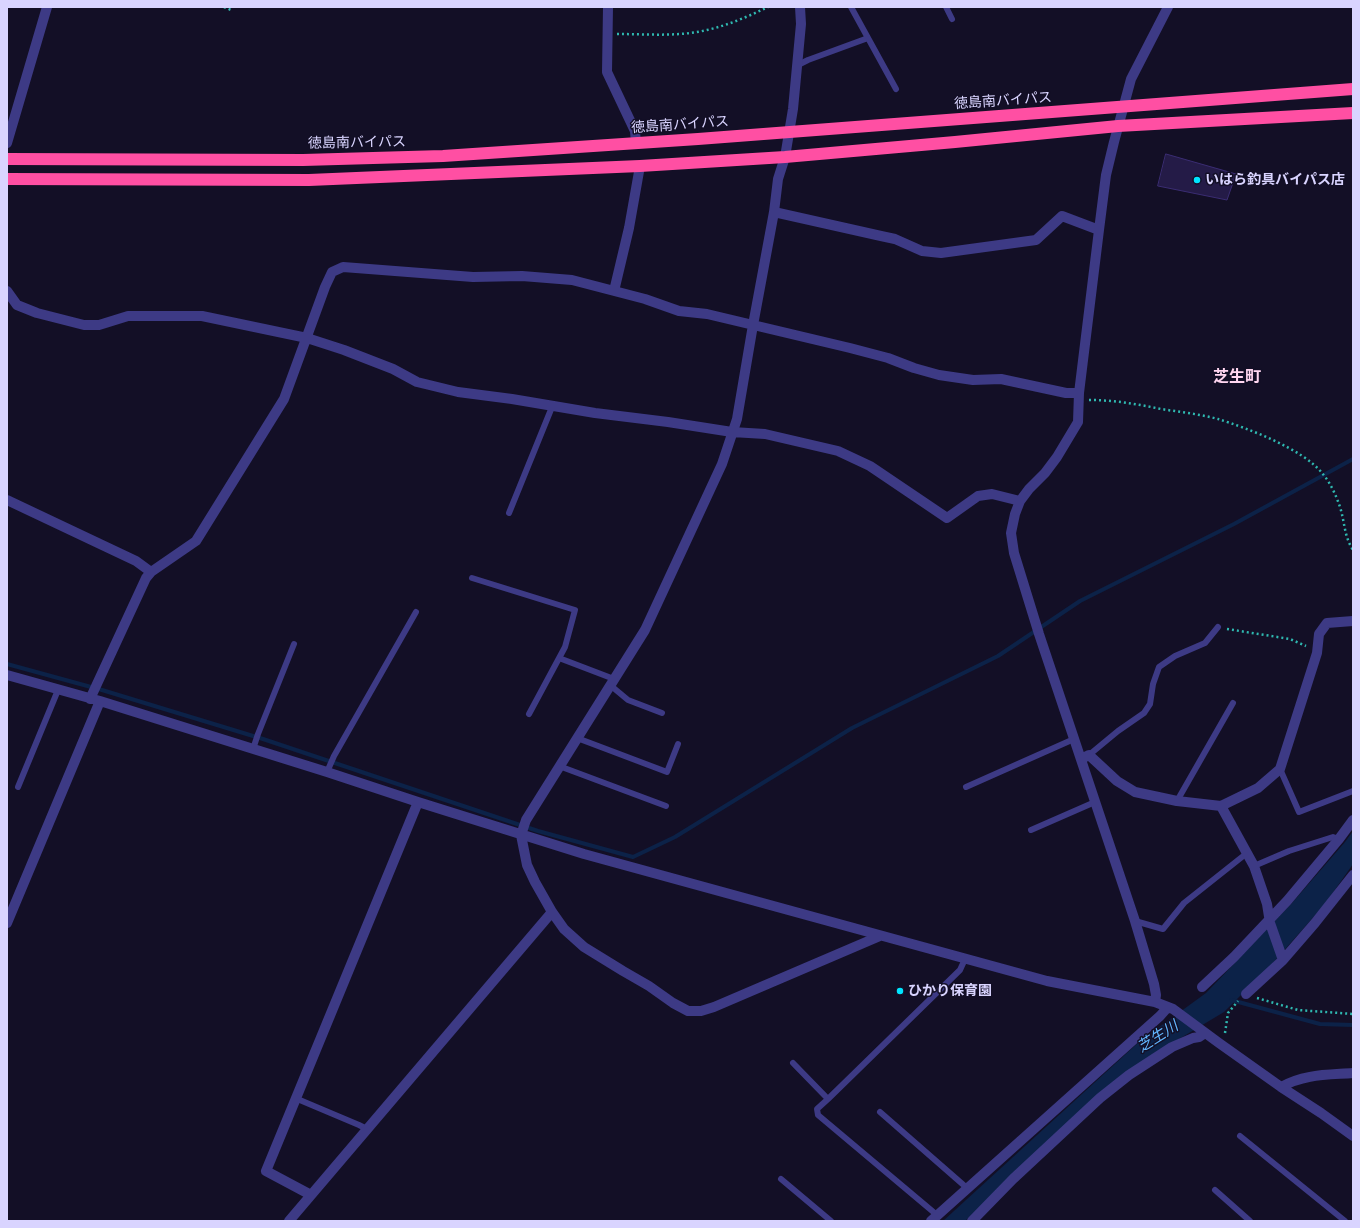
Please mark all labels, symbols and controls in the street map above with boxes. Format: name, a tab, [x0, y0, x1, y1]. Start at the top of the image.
street label: 徳島南バイパス	[954, 89, 1052, 113]
street label: 徳島南バイパス	[631, 113, 729, 137]
street label: 徳島南バイパス	[308, 134, 406, 152]
place label: いはら釣具バイパス店	[1205, 172, 1345, 188]
marker: いはら釣具バイパス店	[1192, 175, 1202, 185]
district label: 芝生町	[1213, 368, 1261, 388]
place label: ひかり保育園	[908, 983, 992, 999]
marker: ひかり保育園	[895, 986, 905, 996]
water label: 芝生川	[1134, 1017, 1182, 1057]

